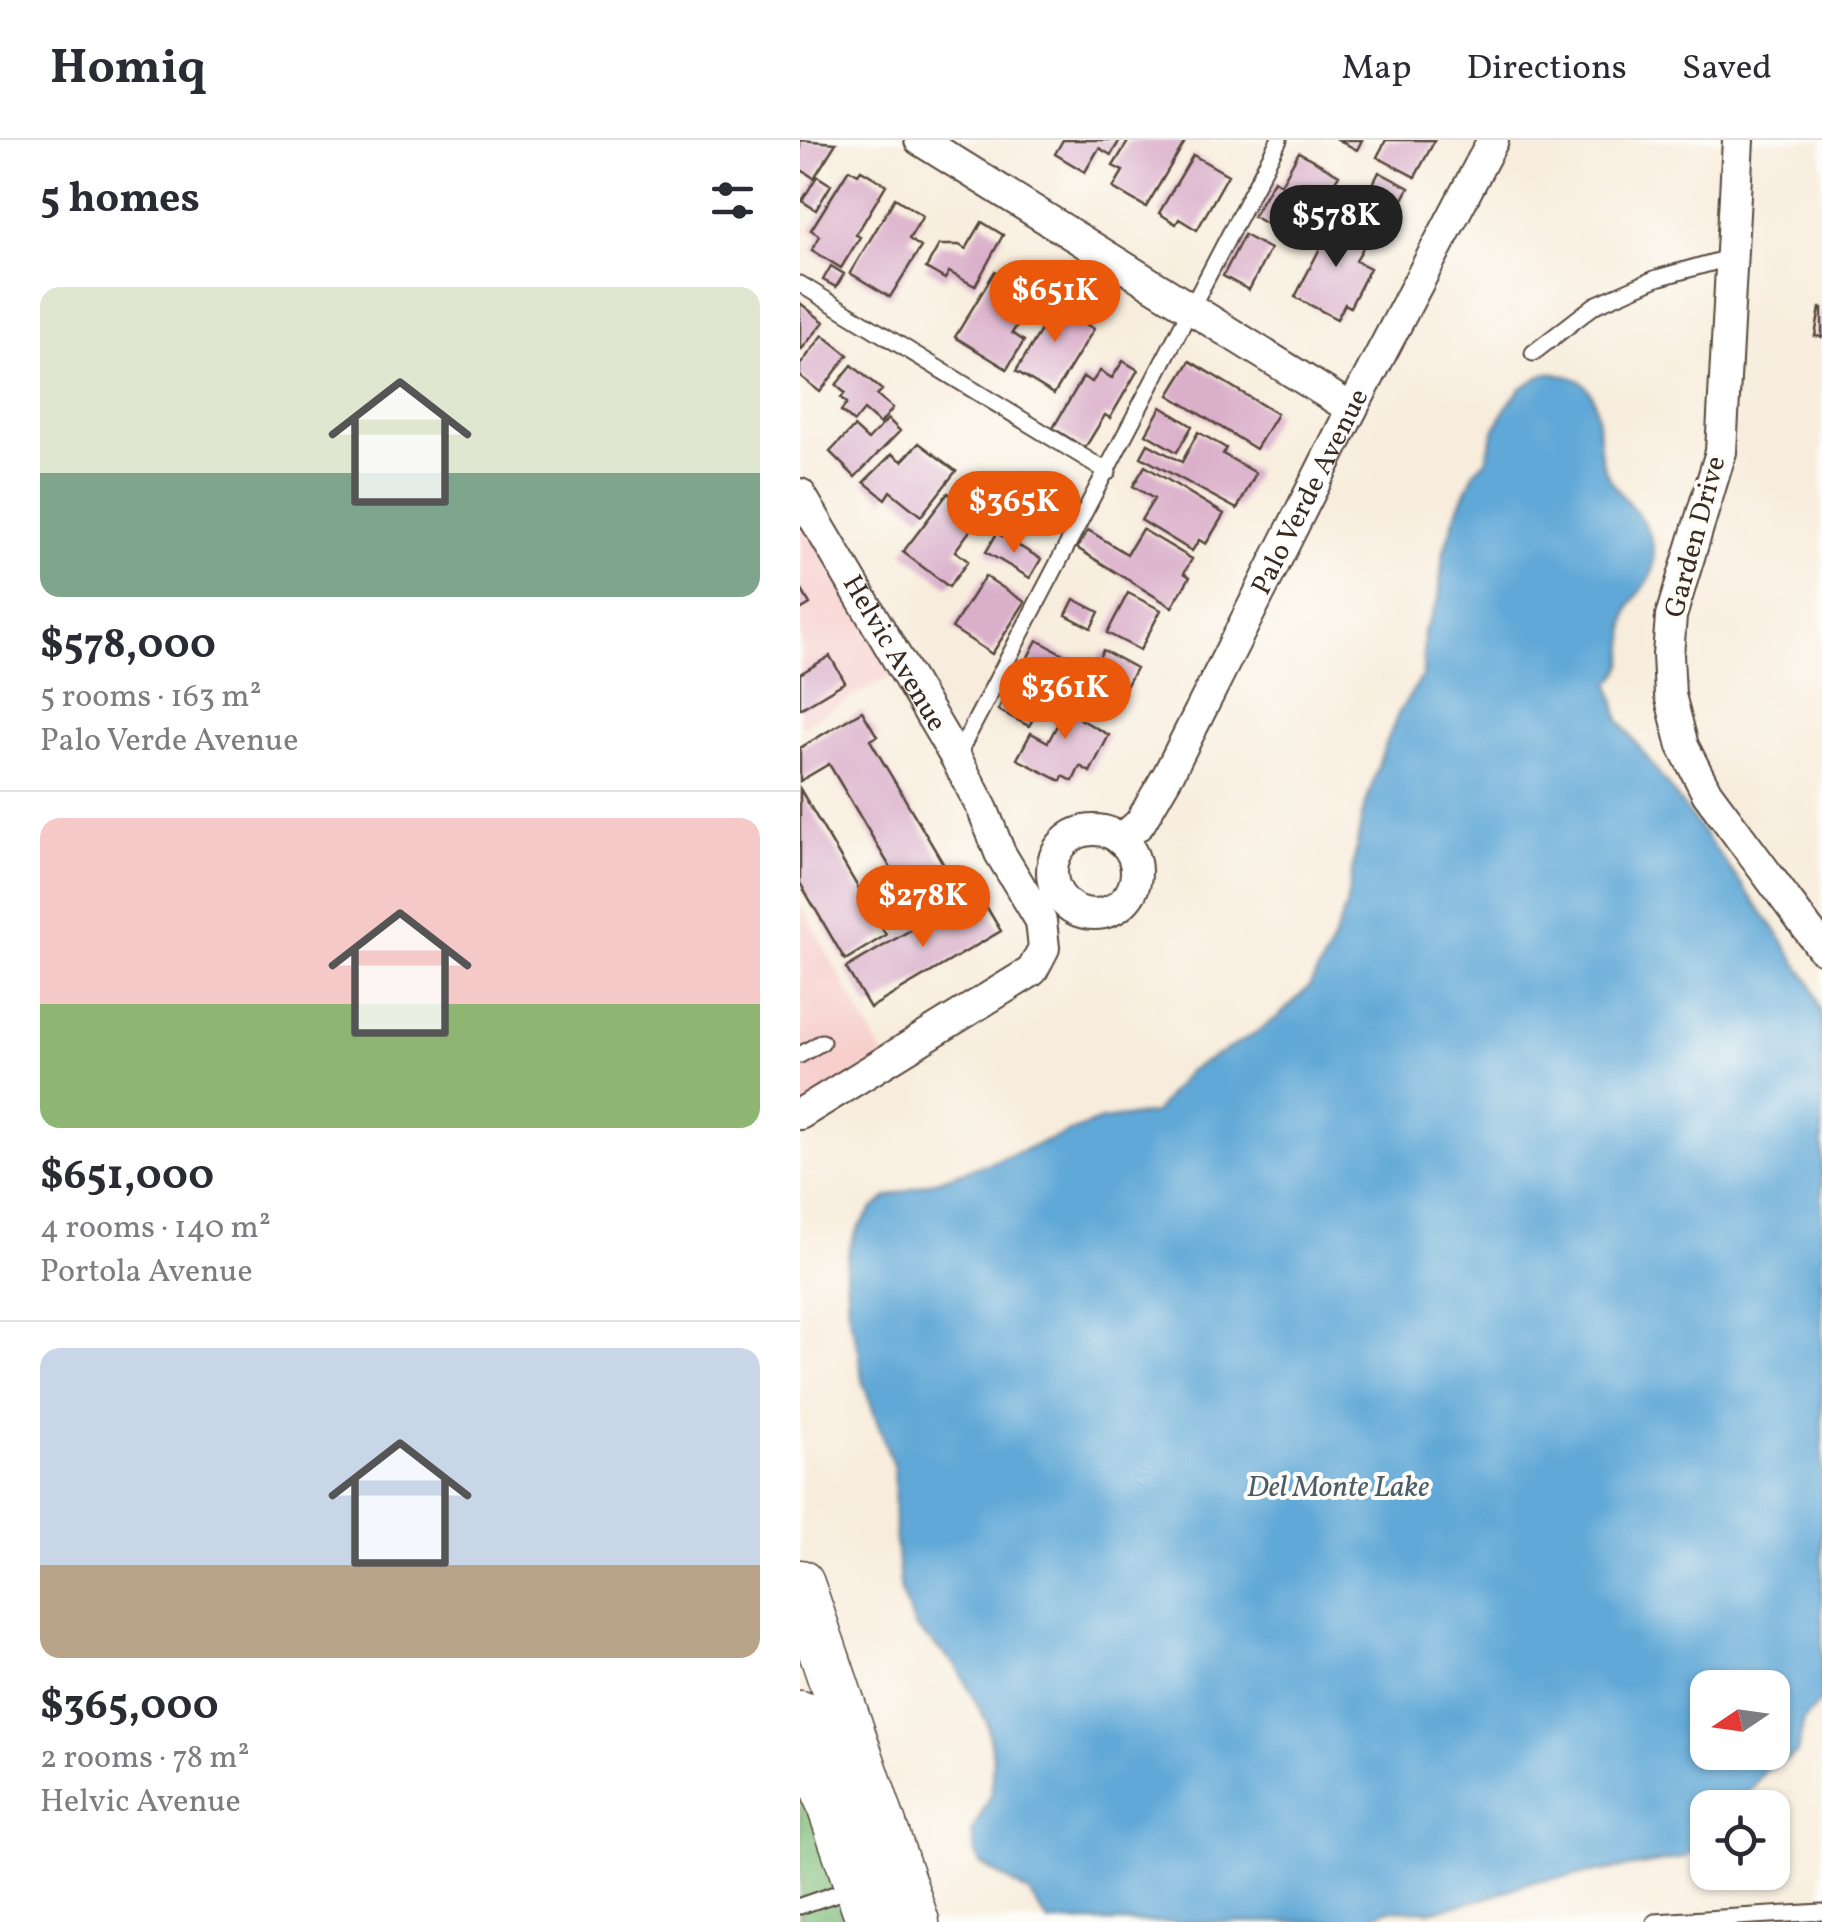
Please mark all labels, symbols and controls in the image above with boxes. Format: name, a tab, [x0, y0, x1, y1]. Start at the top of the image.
text: Homiq	[50, 36, 206, 103]
text: Map	[1341, 45, 1412, 93]
text: Directions	[1467, 45, 1627, 93]
text: Saved	[1682, 45, 1772, 93]
text: 5 homes	[40, 171, 200, 230]
icon: filters	[705, 173, 760, 228]
pin: $578K	[1266, 185, 1406, 270]
text: $578K	[1292, 195, 1380, 239]
pin: $651K	[985, 260, 1125, 345]
text: $651K	[1012, 270, 1098, 314]
icon: home	[310, 352, 490, 532]
street label: Palo Verde Avenue	[1242, 382, 1379, 602]
street label: Garden Drive	[1656, 452, 1736, 622]
pin: $365K	[944, 471, 1084, 556]
text: $365K	[969, 481, 1059, 525]
street label: Helvic Avenue	[833, 568, 956, 739]
text: $578,000	[40, 617, 216, 676]
pin: $361K	[995, 657, 1135, 742]
text: $361K	[1021, 667, 1109, 711]
text: 5 rooms · 163 m²	[40, 676, 262, 720]
text: Palo Verde Avenue	[40, 720, 298, 764]
pin: $278K	[853, 865, 993, 950]
text: $278K	[878, 875, 968, 919]
icon: home	[310, 883, 490, 1063]
text: $651,000	[40, 1148, 214, 1207]
text: 4 rooms · 140 m²	[40, 1207, 271, 1251]
text: Portola Avenue	[40, 1251, 253, 1295]
icon: home	[310, 1413, 490, 1593]
water label: Del Monte Lake	[1247, 1467, 1429, 1509]
north arrow	[1690, 1670, 1790, 1770]
map controls	[1690, 1670, 1790, 1890]
text: $365,000	[40, 1678, 219, 1737]
text: 2 rooms · 78 m²	[40, 1737, 250, 1781]
text: Helvic Avenue	[40, 1781, 241, 1825]
button: locate	[1690, 1790, 1790, 1890]

